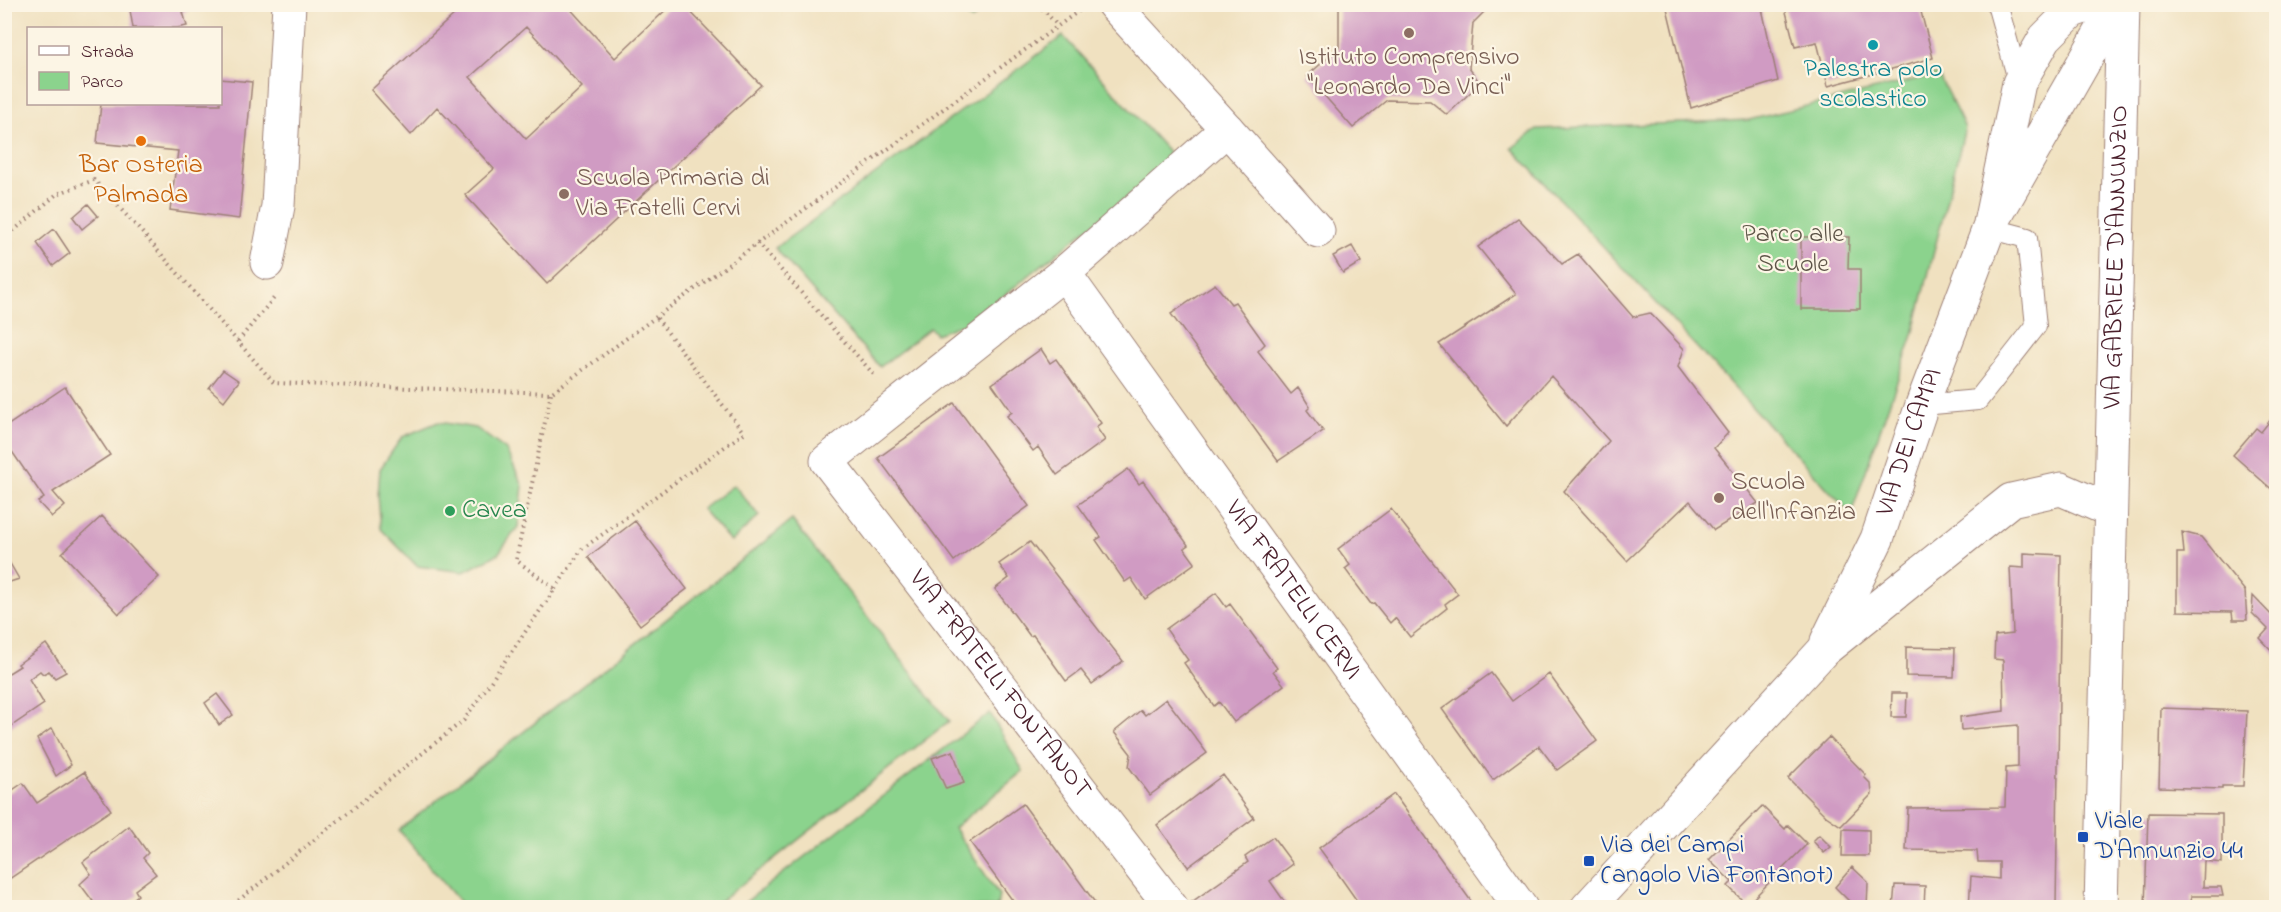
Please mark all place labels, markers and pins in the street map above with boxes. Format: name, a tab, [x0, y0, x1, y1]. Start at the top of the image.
marker: Istituto Comprensivo "Leonardo Da Vinci"	[1402, 26, 1416, 40]
marker: Palestra polo scolastico	[1866, 38, 1880, 52]
place label: Istituto Comprensivo "Leonardo Da Vinci"	[1298, 39, 1520, 107]
place label: Palestra polo scolastico	[1804, 51, 1942, 119]
marker: Bar Osteria Palmada	[134, 134, 148, 148]
place label: Bar Osteria Palmada	[78, 147, 203, 215]
place label: Scuola Primaria di Via Fratelli Cervi	[575, 160, 770, 228]
marker: Scuola Primaria di Via Fratelli Cervi	[557, 187, 571, 201]
place label: Scuola dell'Infanzia	[1731, 464, 1856, 532]
marker: Scuola dell'Infanzia	[1712, 491, 1726, 505]
place label: Cavea	[462, 492, 527, 530]
marker: Cavea	[443, 504, 457, 518]
place label: Viale D'Annunzio 44	[2094, 803, 2243, 871]
place label: Via dei Campi (angolo Via Fontanot)	[1600, 827, 1833, 895]
marker: Viale D'Annunzio 44	[2076, 830, 2090, 844]
marker: Via dei Campi (angolo Via Fontanot)	[1582, 854, 1596, 868]

